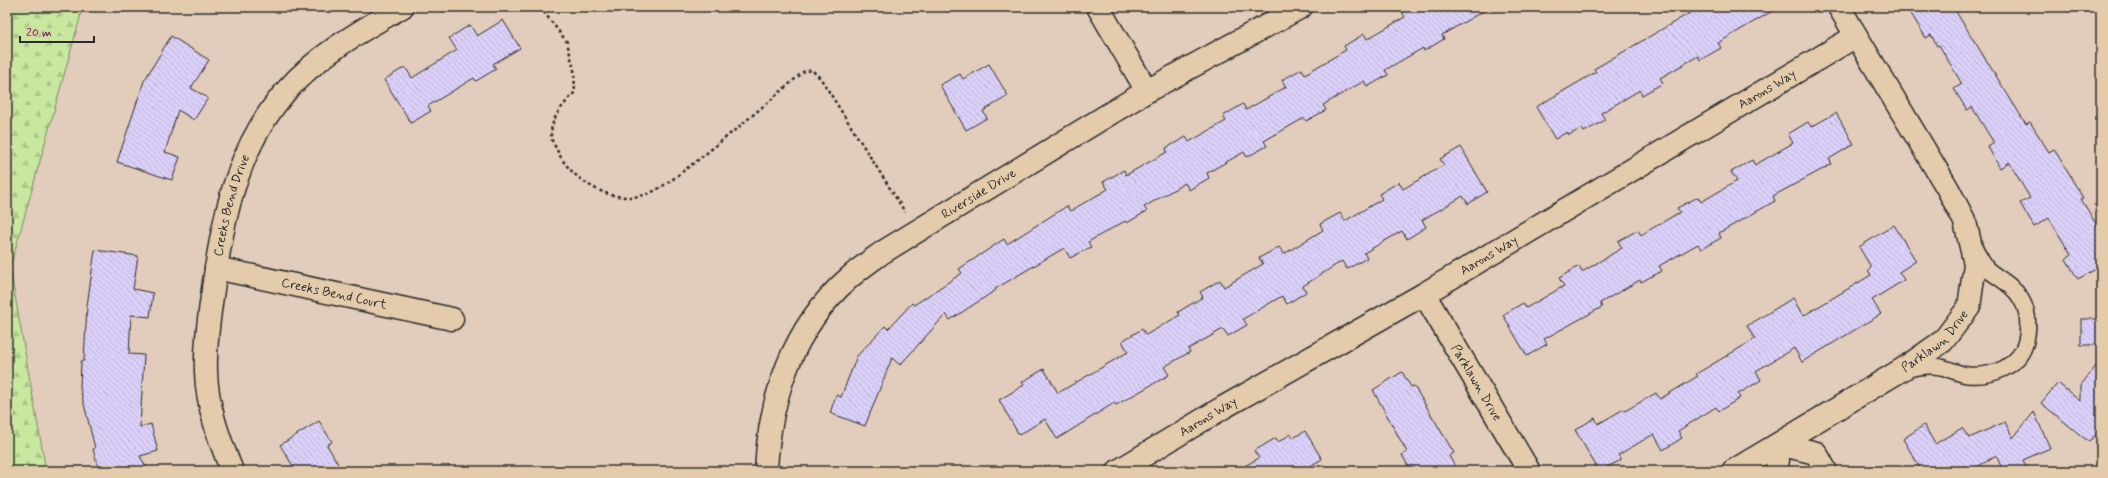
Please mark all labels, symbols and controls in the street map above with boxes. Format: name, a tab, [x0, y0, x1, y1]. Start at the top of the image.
scale bar	[20, 18, 94, 44]
text: 20 m	[26, 25, 52, 41]
street label: Aarons Way	[1735, 65, 1799, 113]
street label: Creeks Bend Drive	[210, 152, 254, 258]
street label: Riverside Drive	[938, 164, 1019, 223]
street label: Aarons Way	[1457, 232, 1521, 279]
street label: Creeks Bend Court	[280, 274, 389, 313]
street label: Parklawn Drive	[1898, 306, 1972, 376]
street label: Parklawn Drive	[1447, 341, 1506, 424]
street label: Aarons Way	[1176, 393, 1240, 441]

